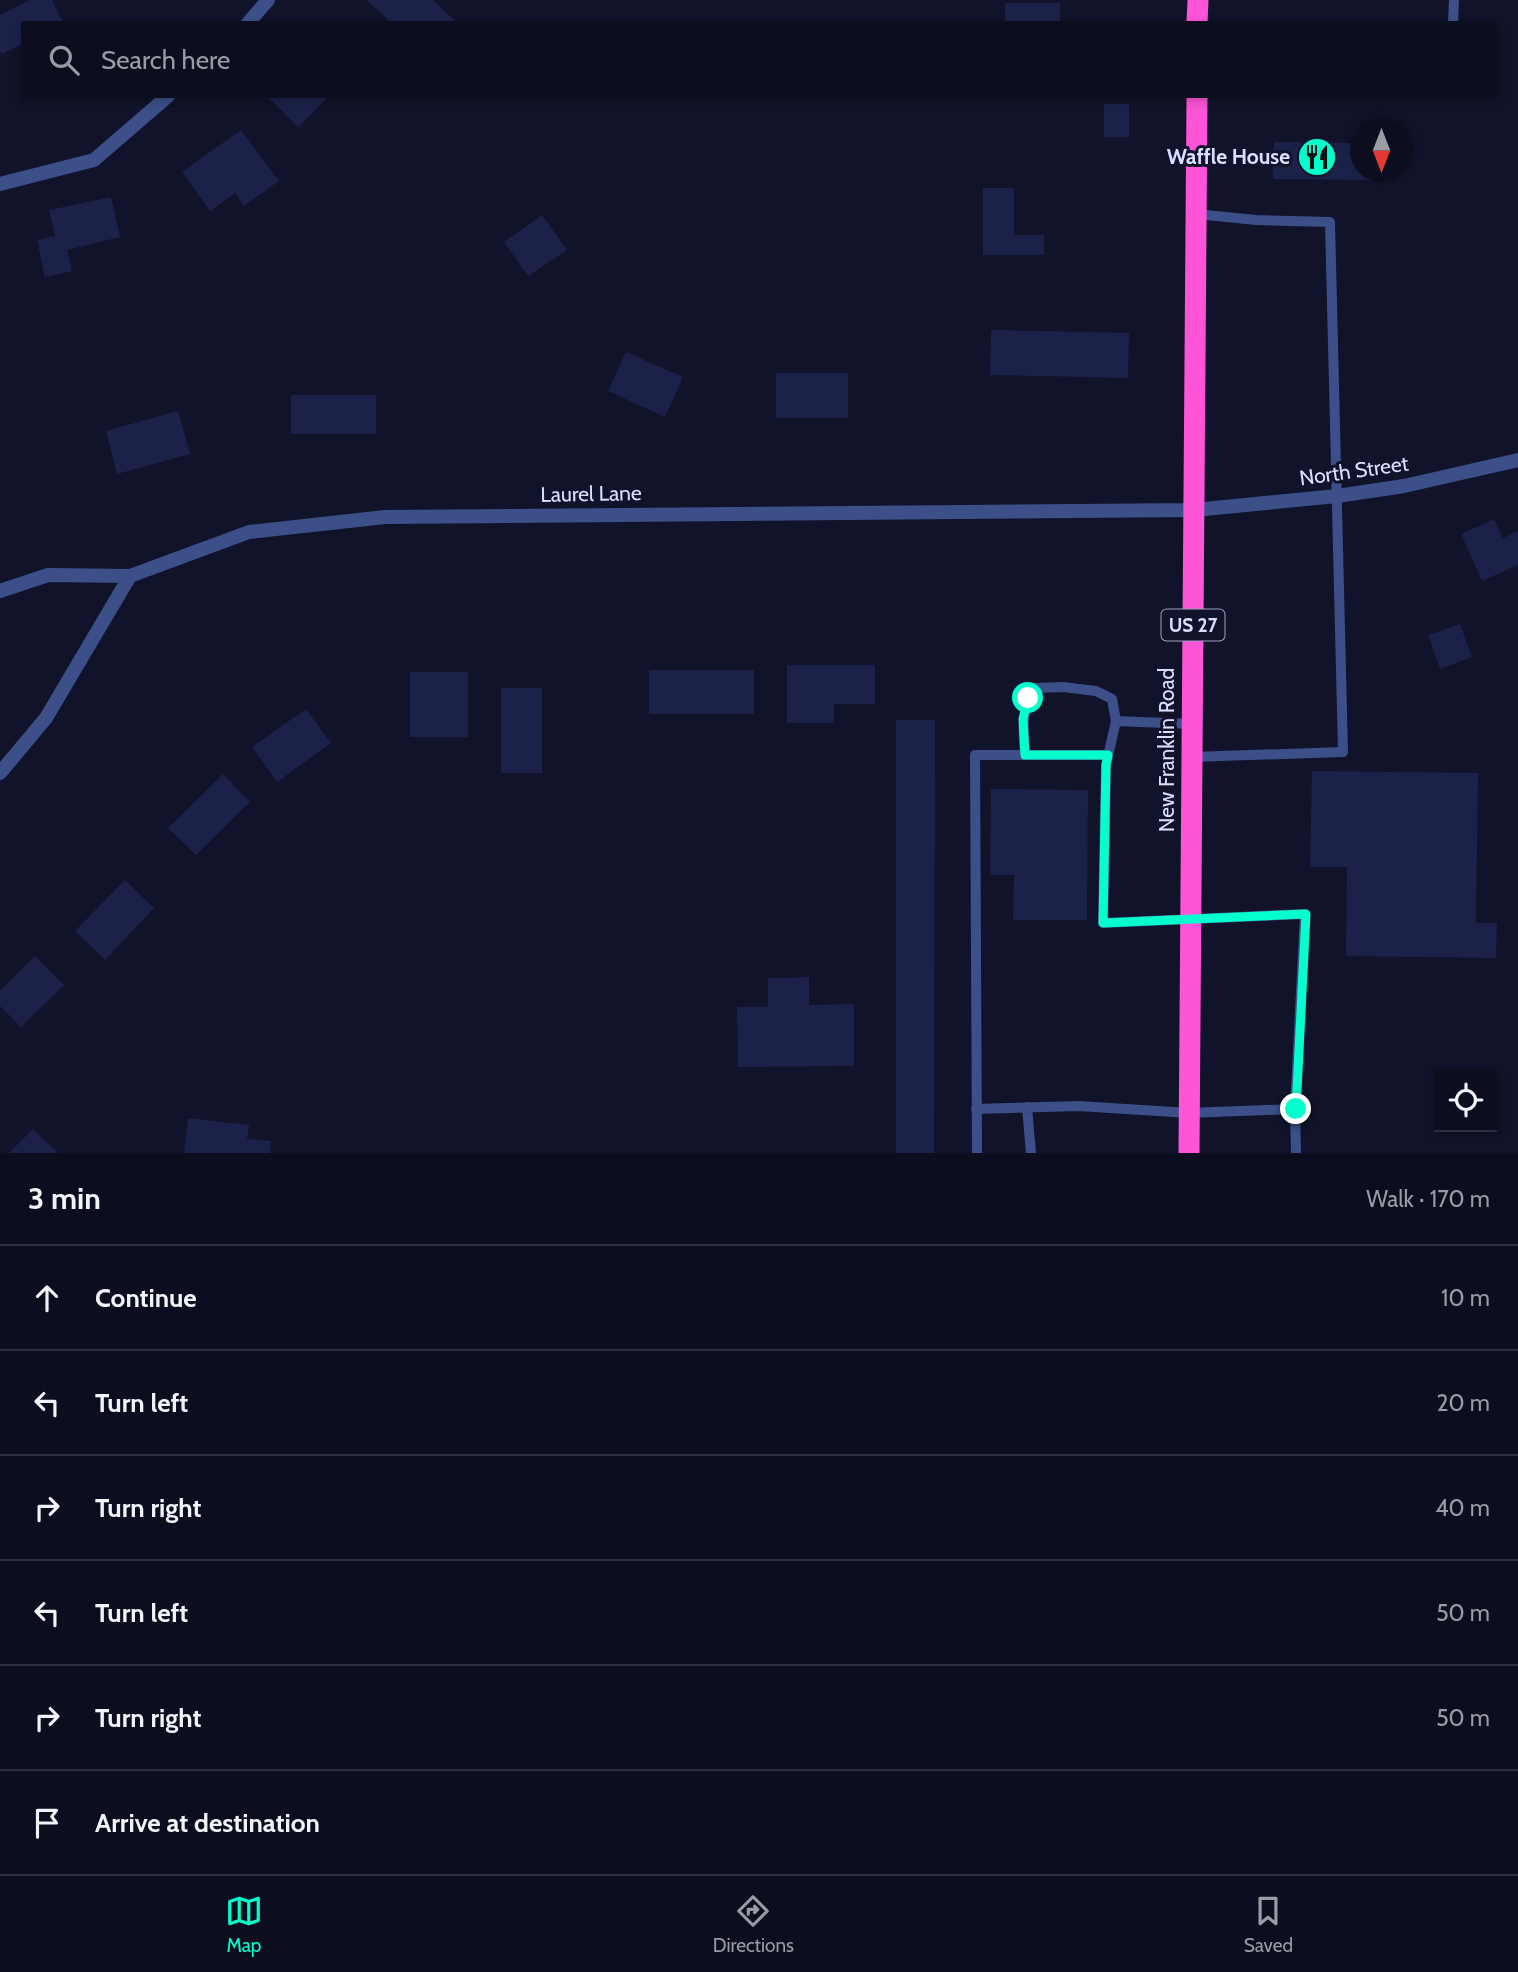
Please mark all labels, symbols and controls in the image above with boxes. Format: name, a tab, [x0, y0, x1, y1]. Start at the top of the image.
search box	[21, 21, 1497, 98]
icon: search	[45, 41, 83, 79]
text: Search here	[101, 44, 230, 76]
north arrow	[1350, 119, 1413, 182]
restaurant icon: Waffle House	[1296, 136, 1338, 178]
place label: Waffle House	[1167, 144, 1290, 169]
street label: North Street	[1298, 450, 1410, 491]
street label: Laurel Lane	[540, 480, 642, 507]
road number: US 27	[1162, 610, 1224, 640]
street label: New Franklin Road	[1154, 668, 1179, 832]
route start	[1012, 682, 1043, 713]
map controls	[1434, 1069, 1497, 1132]
button: locate	[1434, 1069, 1497, 1132]
route end	[1280, 1093, 1311, 1124]
text: 3 min	[28, 1180, 101, 1217]
text: Walk · 170 m	[1366, 1185, 1490, 1213]
icon: ahead	[28, 1279, 66, 1317]
text: Continue	[95, 1282, 197, 1314]
text: 10 m	[1441, 1284, 1490, 1312]
icon: left	[28, 1384, 66, 1422]
text: Turn left	[95, 1387, 188, 1419]
text: 20 m	[1437, 1389, 1490, 1417]
icon: right	[28, 1489, 66, 1527]
text: Turn right	[95, 1492, 201, 1524]
text: 40 m	[1435, 1494, 1490, 1522]
icon: left	[28, 1594, 66, 1632]
text: Turn left	[95, 1597, 188, 1629]
text: 50 m	[1436, 1599, 1490, 1627]
icon: right	[28, 1699, 66, 1737]
text: Turn right	[95, 1702, 201, 1734]
text: 50 m	[1436, 1704, 1490, 1732]
icon: arrive	[28, 1804, 66, 1842]
text: Arrive at destination	[95, 1807, 320, 1839]
tab: Map	[225, 1892, 263, 1957]
tab: Directions	[713, 1892, 794, 1957]
tab: Saved	[1244, 1892, 1293, 1957]

